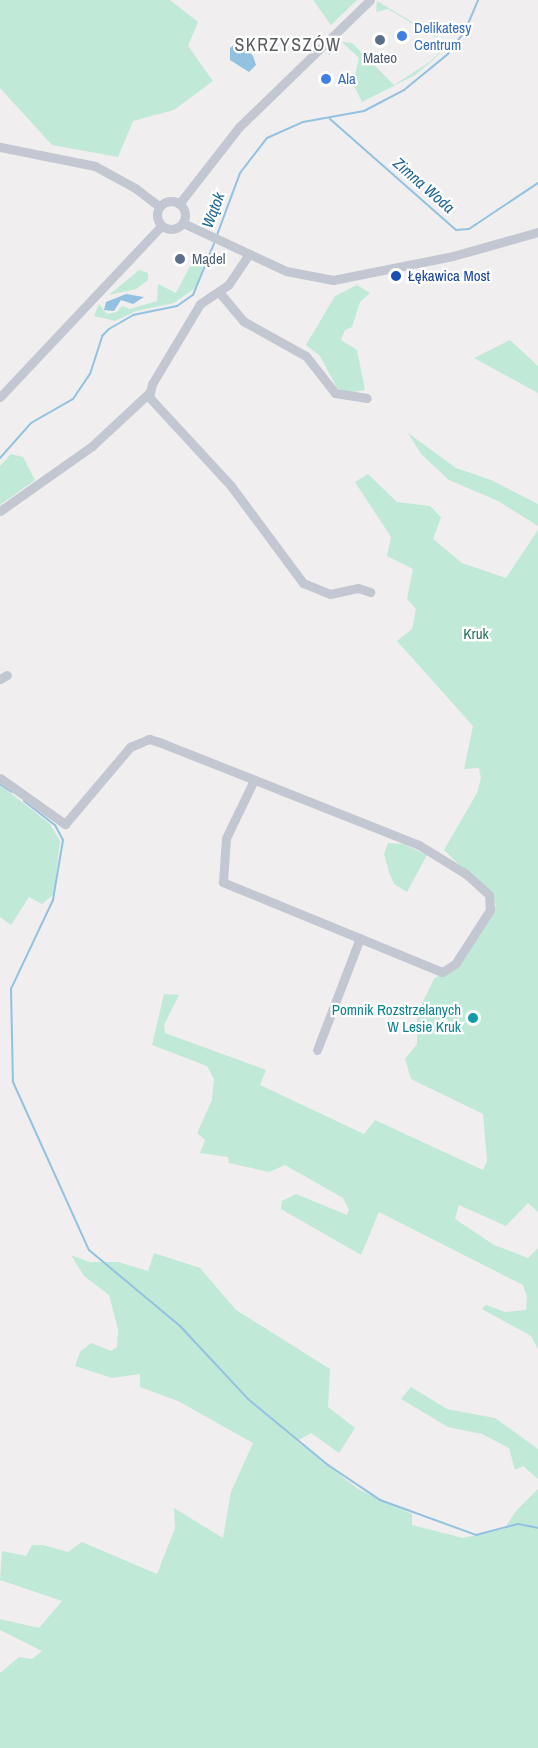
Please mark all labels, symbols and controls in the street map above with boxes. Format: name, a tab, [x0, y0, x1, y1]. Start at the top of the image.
place label: Delikatesy Centrum	[414, 18, 471, 53]
marker: Delikatesy Centrum	[395, 29, 409, 43]
marker: Mateo	[373, 33, 387, 47]
district label: SKRZYSZÓW	[235, 34, 341, 56]
place label: Mateo	[363, 49, 397, 67]
place label: Ala	[338, 70, 356, 88]
marker: Ala	[319, 72, 333, 86]
water label: Zimna Woda	[389, 153, 459, 217]
water label: Wątok	[197, 189, 229, 231]
place label: Mądel	[192, 250, 225, 268]
marker: Mądel	[173, 252, 187, 266]
place label: Łękawica Most	[408, 267, 490, 285]
marker: Łękawica Most	[389, 269, 403, 283]
park label: Kruk	[463, 625, 489, 643]
place label: Pomnik Rozstrzelanych W Lesie Kruk	[332, 1000, 461, 1035]
marker: Pomnik Rozstrzelanych W Lesie Kruk	[466, 1011, 480, 1025]

